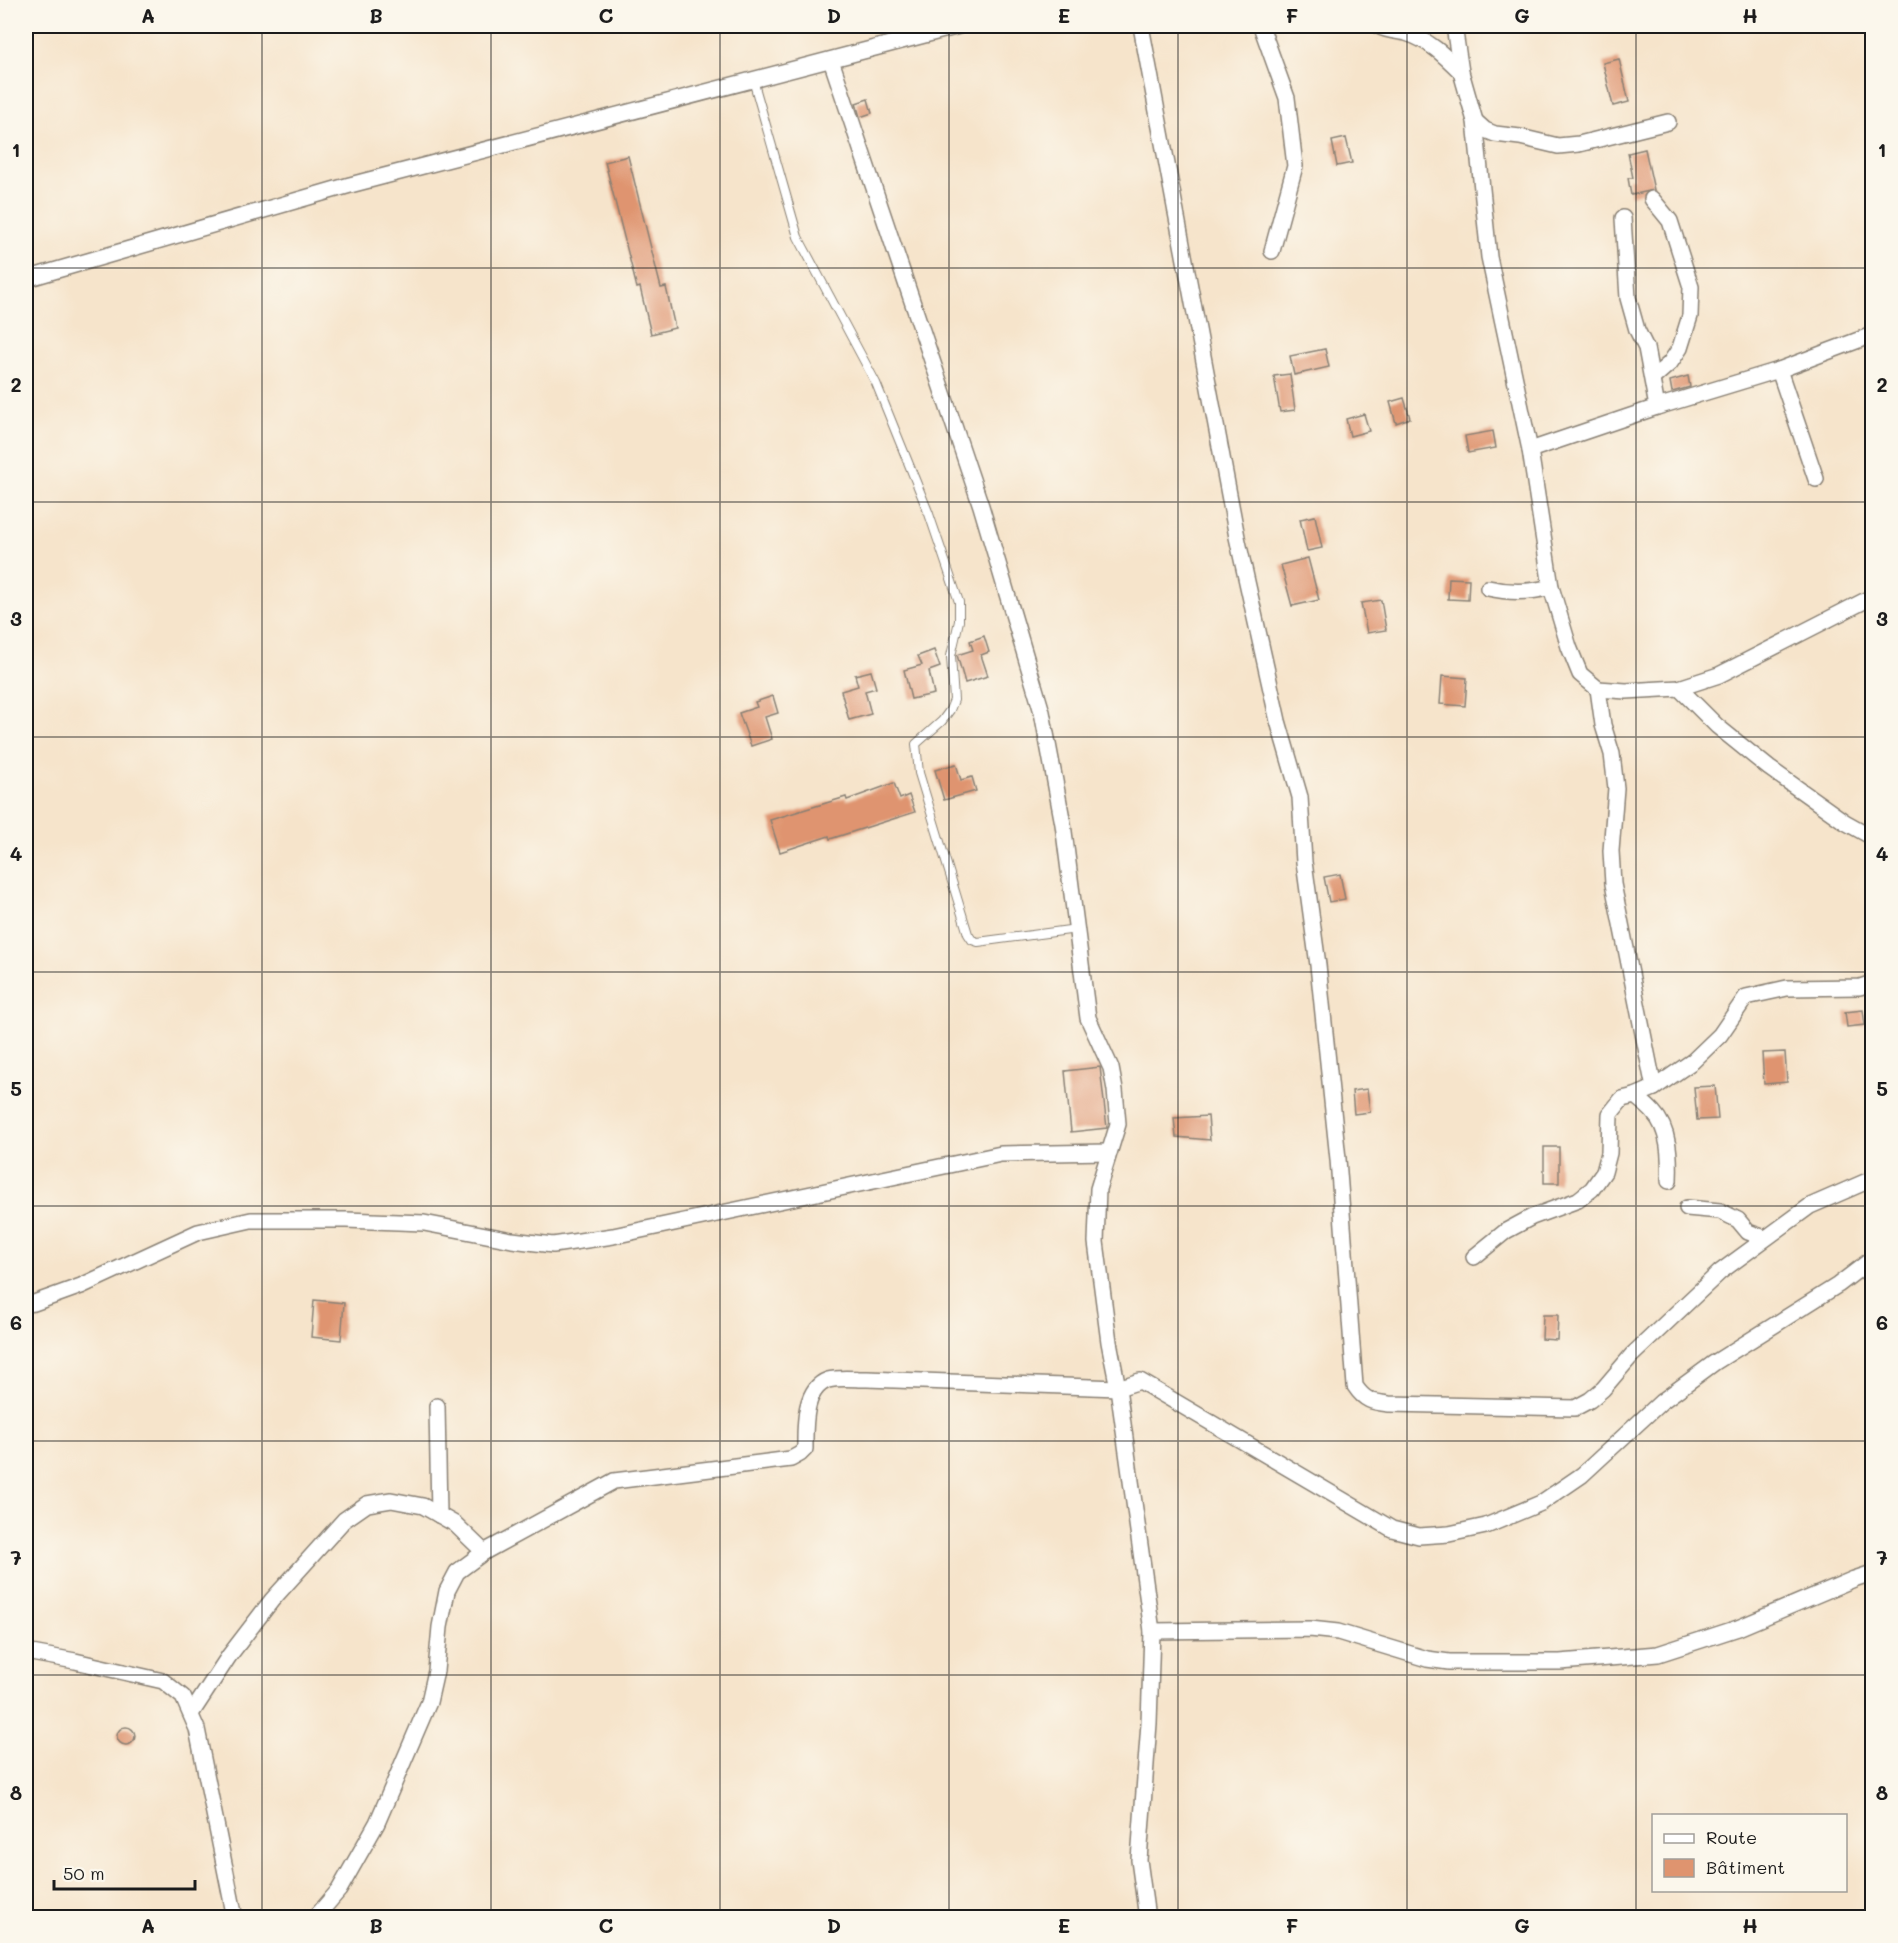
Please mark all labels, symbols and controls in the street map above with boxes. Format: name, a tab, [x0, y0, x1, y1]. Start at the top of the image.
text: A	[141, 2, 155, 28]
text: B	[369, 2, 383, 28]
text: C	[599, 2, 614, 28]
text: D	[827, 2, 841, 28]
text: E	[1058, 2, 1070, 28]
text: F	[1286, 2, 1299, 28]
text: G	[1514, 2, 1530, 28]
text: H	[1742, 2, 1758, 28]
text: 1	[12, 136, 20, 162]
text: 1	[1878, 136, 1886, 162]
text: 2	[10, 371, 22, 397]
text: 2	[1876, 371, 1888, 397]
text: 3	[10, 605, 22, 631]
text: 3	[1876, 605, 1888, 631]
text: 4	[10, 840, 23, 866]
text: 4	[1876, 840, 1889, 866]
text: 5	[10, 1075, 22, 1101]
text: 5	[1876, 1075, 1888, 1101]
text: 6	[10, 1309, 22, 1335]
text: 6	[1876, 1309, 1888, 1335]
text: 7	[10, 1544, 22, 1570]
text: 7	[1876, 1544, 1888, 1570]
text: 8	[10, 1779, 22, 1805]
text: 8	[1876, 1779, 1888, 1805]
legend	[1652, 1814, 1847, 1892]
text: Route	[1706, 1825, 1757, 1849]
scale bar	[54, 1853, 195, 1891]
text: Bâtiment	[1706, 1855, 1785, 1879]
text: 50 m	[63, 1861, 105, 1885]
text: A	[141, 1912, 155, 1938]
text: B	[369, 1912, 383, 1938]
text: C	[599, 1912, 614, 1938]
text: D	[827, 1912, 841, 1938]
text: E	[1058, 1912, 1070, 1938]
text: F	[1286, 1912, 1299, 1938]
text: G	[1514, 1912, 1530, 1938]
text: H	[1742, 1912, 1758, 1938]

